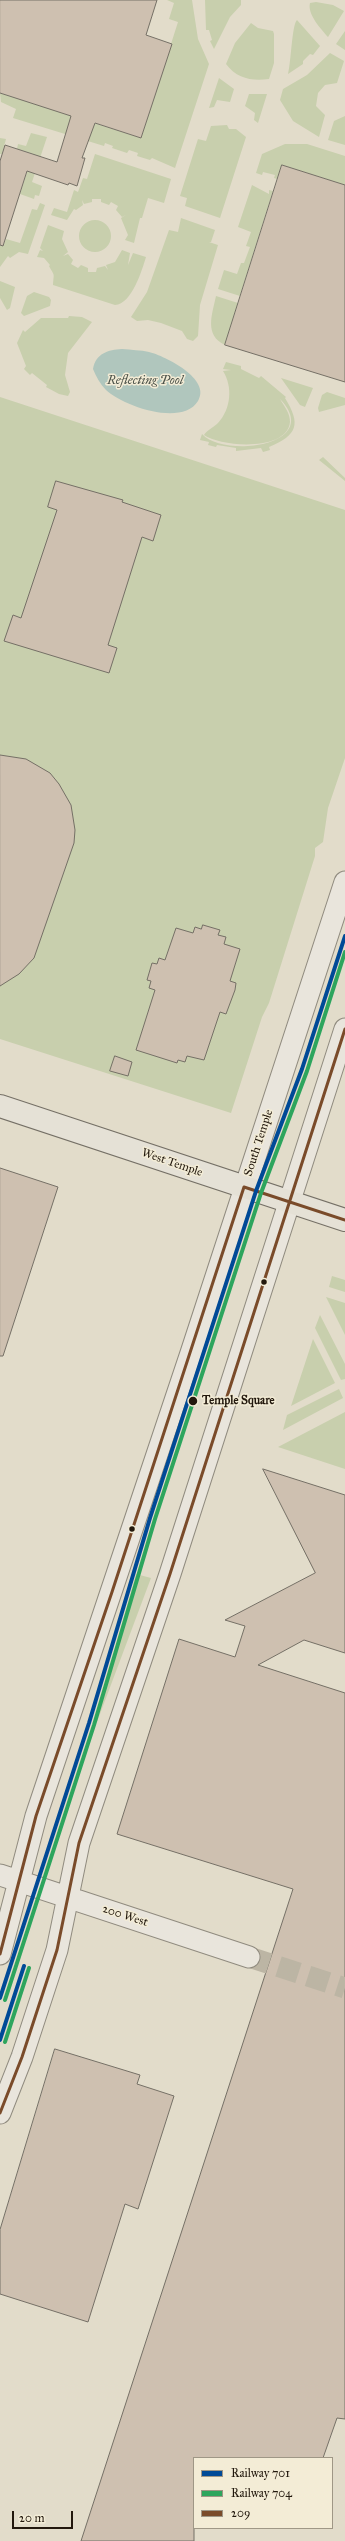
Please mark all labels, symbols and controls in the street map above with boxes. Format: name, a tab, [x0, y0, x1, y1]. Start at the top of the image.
water label: Reflecting Pool	[107, 373, 183, 389]
street label: South Temple	[241, 1108, 277, 1178]
street label: West Temple	[140, 1146, 204, 1180]
unlabelled marker	[259, 1277, 269, 1287]
place label: Temple Square	[202, 1394, 275, 1408]
marker: Temple Square	[187, 1395, 199, 1407]
unlabelled marker	[127, 1524, 137, 1534]
street label: 200 West	[100, 1902, 150, 1930]
legend	[193, 2457, 333, 2529]
text: Railway 701	[231, 2466, 290, 2480]
text: Railway 704	[231, 2486, 292, 2500]
scale bar	[14, 2503, 75, 2529]
text: 209	[231, 2506, 250, 2520]
text: 20 m	[19, 2511, 45, 2525]

